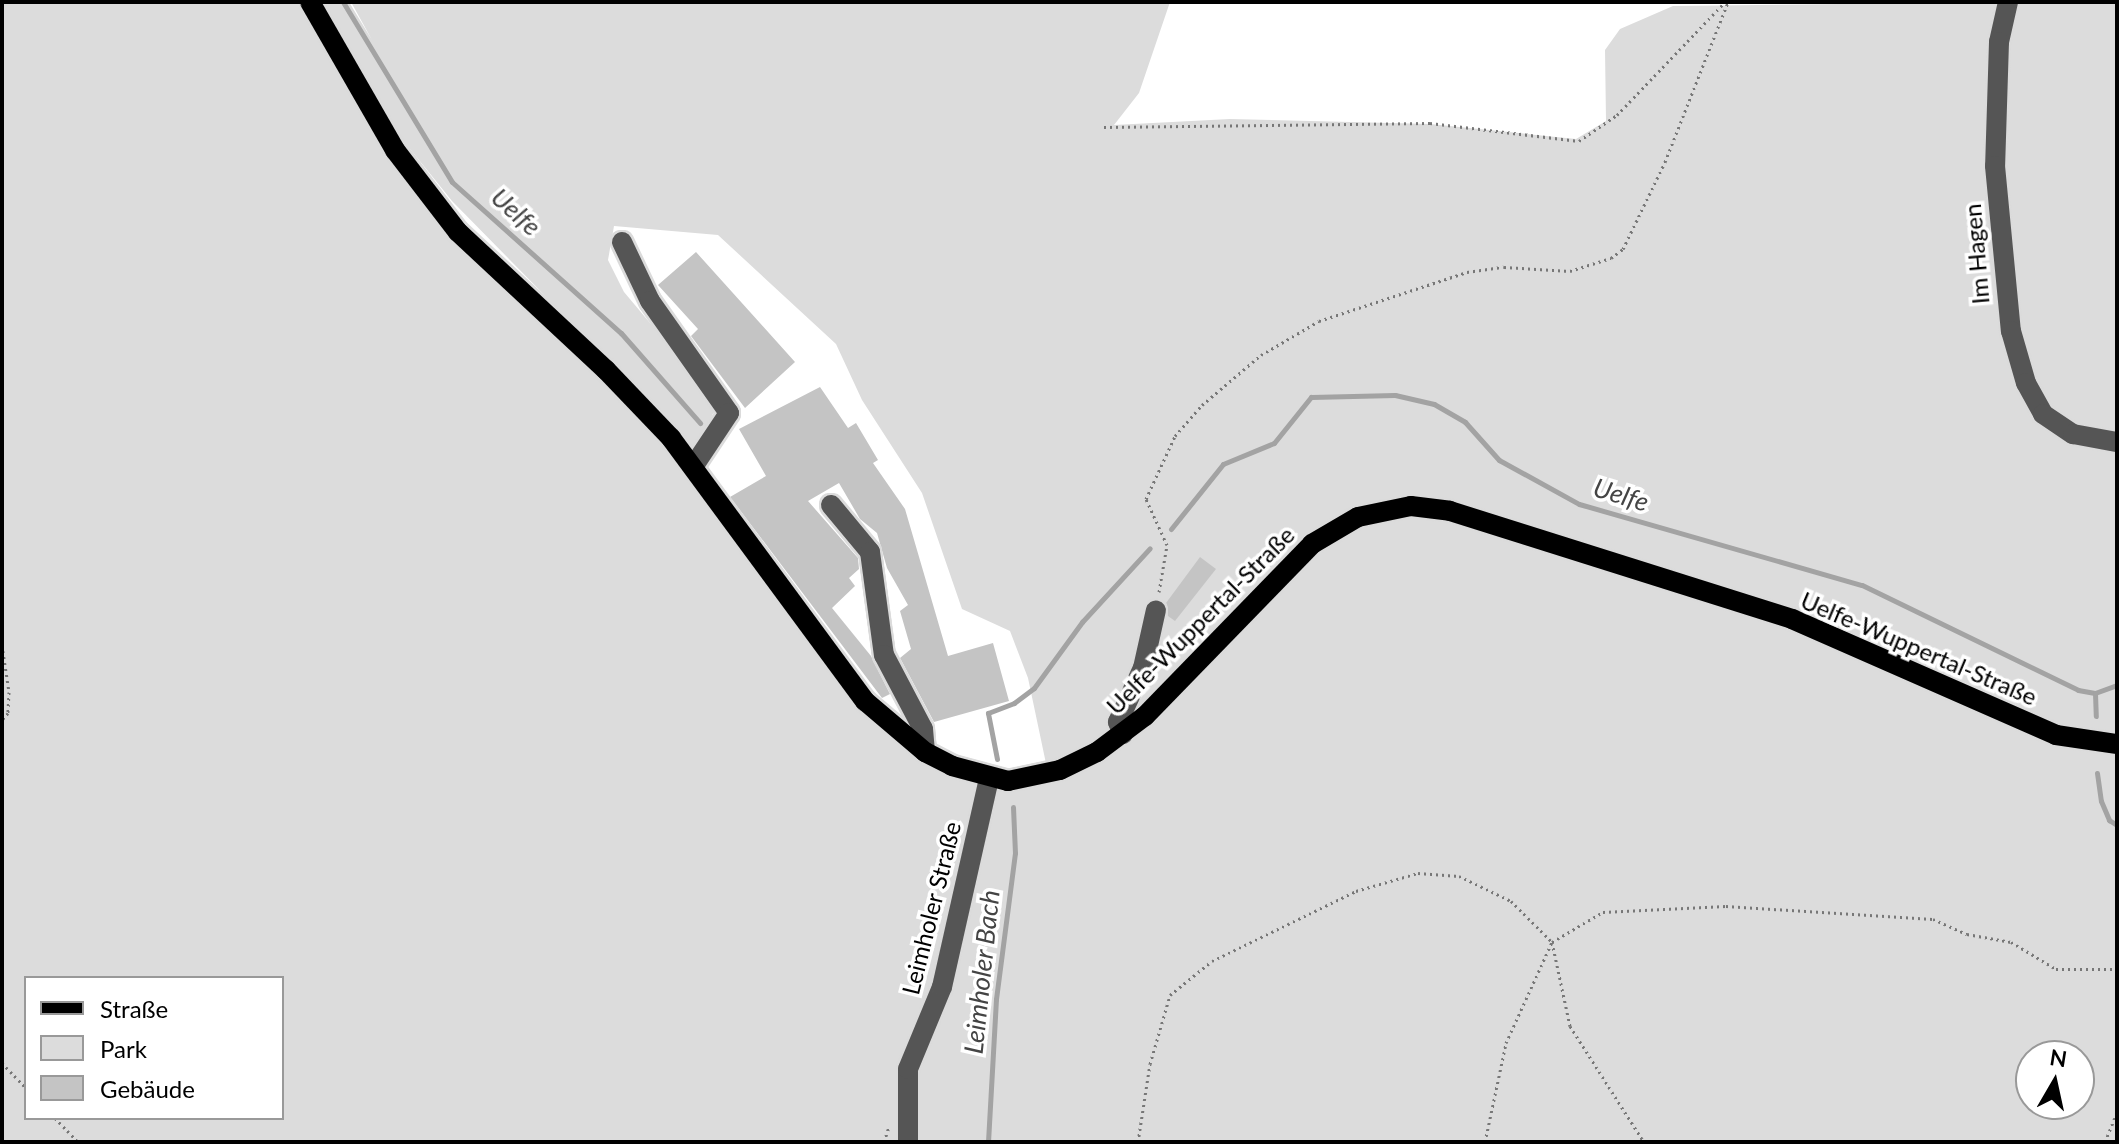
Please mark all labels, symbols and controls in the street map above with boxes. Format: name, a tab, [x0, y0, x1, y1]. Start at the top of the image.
water label: Uelfe	[485, 182, 547, 242]
street label: Im Hagen	[1957, 203, 1995, 305]
water label: Uelfe	[1590, 472, 1652, 518]
street label: Uelfe-Wuppertal-Straße	[1100, 520, 1300, 720]
street label: Uelfe-Wuppertal-Straße	[1797, 585, 2041, 711]
street label: Leimholer Straße	[895, 818, 967, 998]
water label: Leimholer Bach	[958, 888, 1006, 1056]
legend	[24, 976, 284, 1120]
text: Straße	[100, 994, 168, 1023]
text: Park	[100, 1034, 147, 1063]
north arrow	[2015, 1040, 2095, 1120]
text: N	[2048, 1043, 2069, 1072]
text: Gebäude	[100, 1074, 195, 1103]

